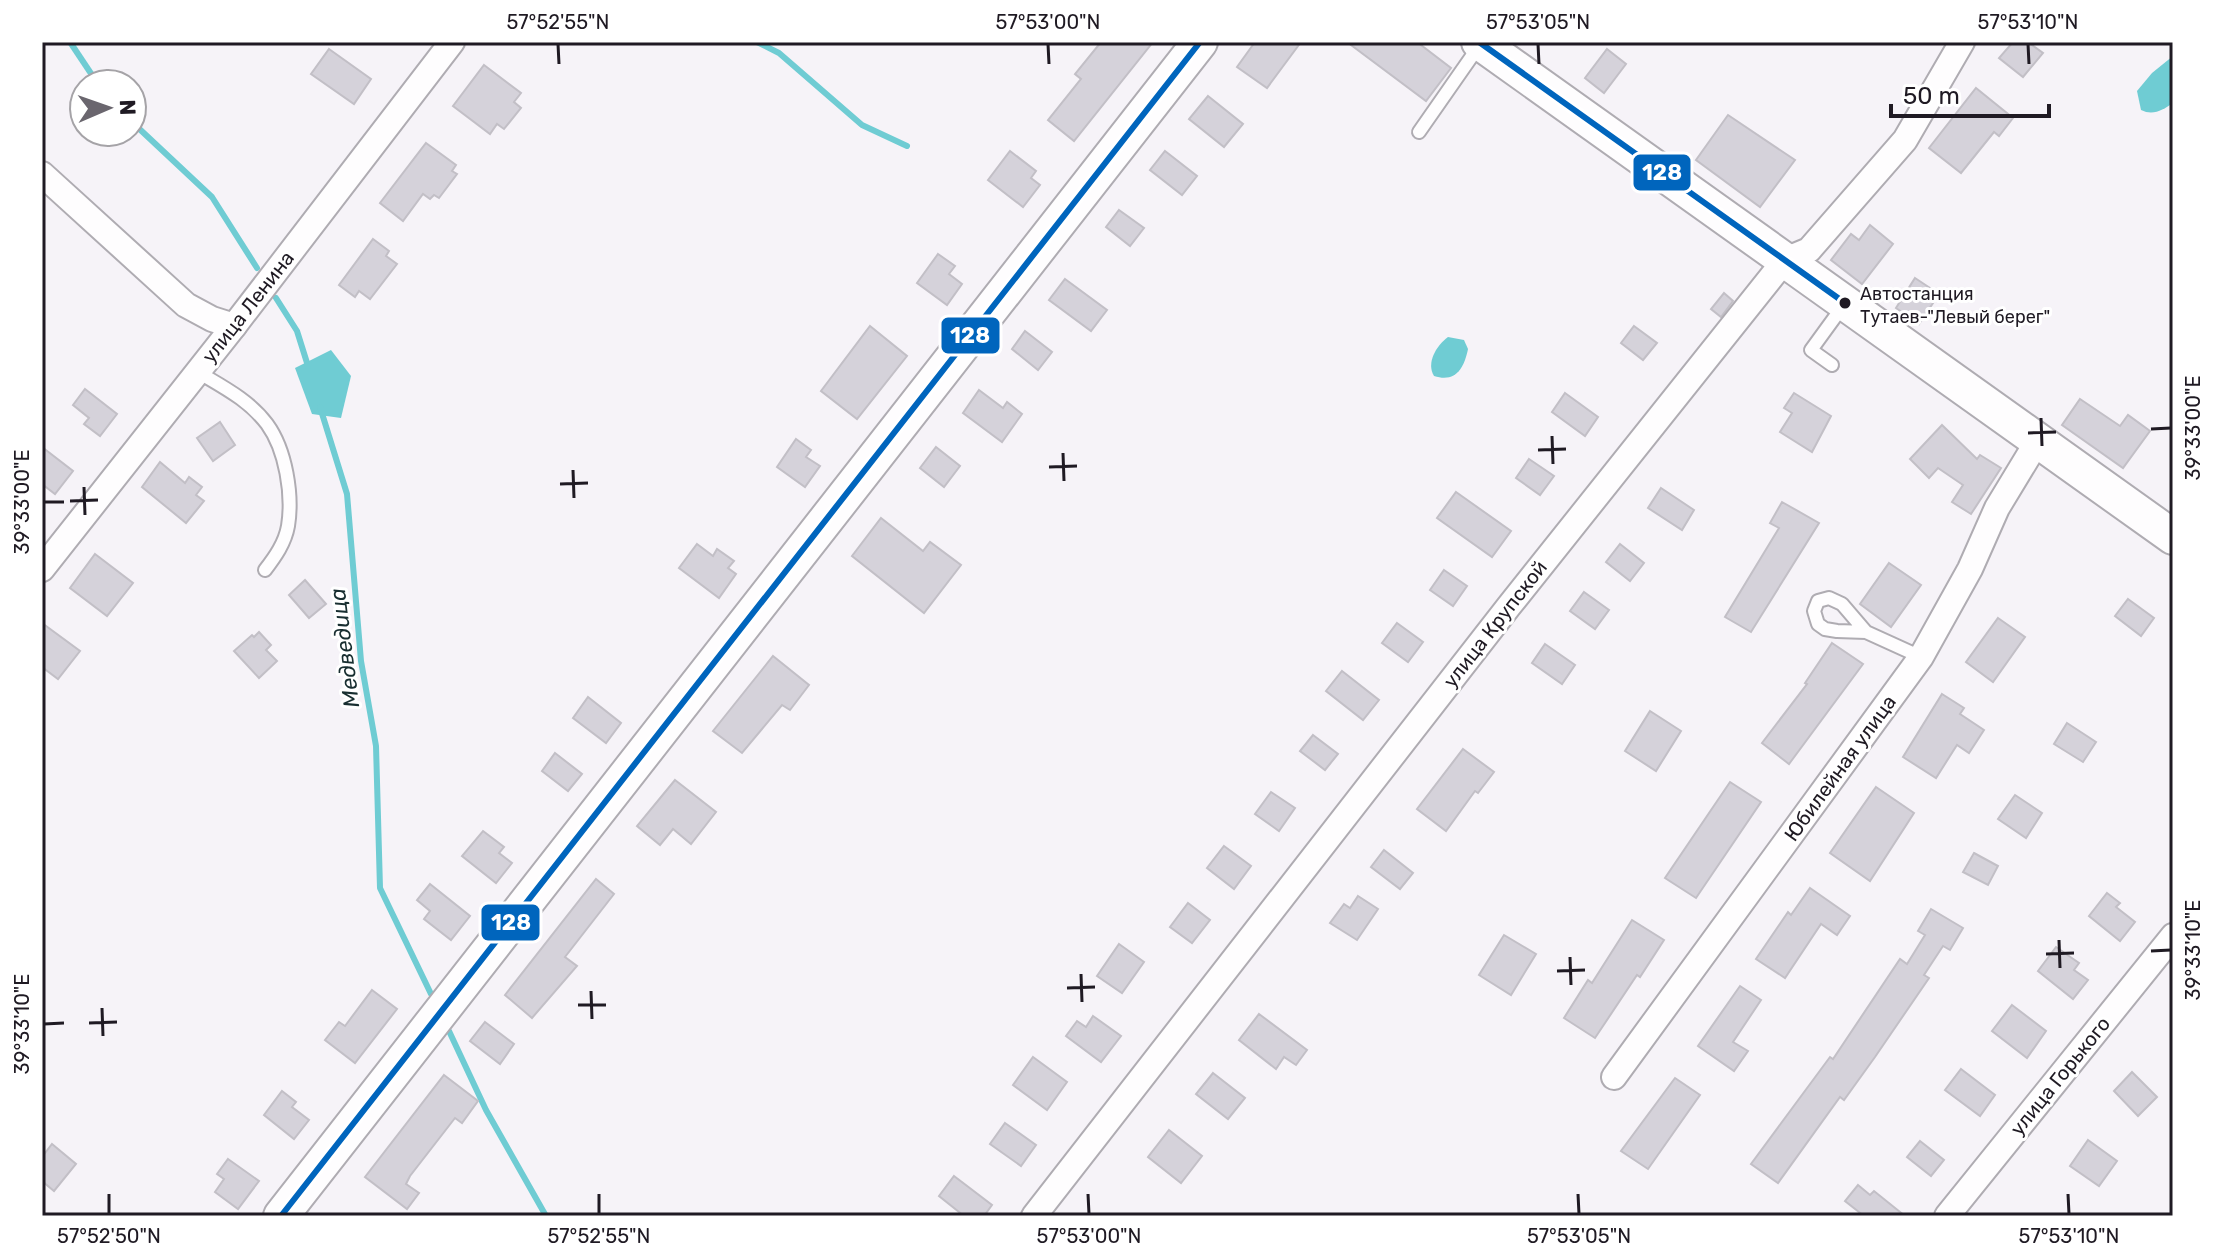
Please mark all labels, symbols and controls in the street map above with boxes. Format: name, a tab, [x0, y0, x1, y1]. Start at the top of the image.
text: 57°52'55"N	[506, 10, 610, 34]
text: 57°53'00"N	[996, 10, 1100, 34]
text: 57°53'05"N	[1486, 10, 1590, 34]
text: 57°53'10"N	[1978, 10, 2078, 34]
north arrow	[68, 68, 148, 148]
scale bar	[1891, 68, 2049, 118]
text: 50 m	[1903, 82, 1960, 110]
text: N	[114, 99, 141, 116]
line badge: 128	[1632, 153, 1692, 192]
text: 128	[1642, 159, 1682, 186]
street label: улица Ленина	[197, 246, 299, 368]
place label: Автостанция Тутаев-"Левый берег"	[1860, 283, 2050, 328]
marker: Автостанция Тутаев-"Левый берег"	[1837, 295, 1853, 311]
line badge: 128	[940, 316, 1001, 355]
text: 128	[950, 322, 990, 349]
text: 39°33'00"E	[2181, 375, 2205, 481]
text: 39°33'00"E	[10, 449, 34, 555]
street label: улица Крупской	[1438, 556, 1552, 692]
water label: Медведица	[324, 587, 365, 709]
street label: Юбилейная улица	[1779, 690, 1901, 846]
text: 39°33'10"E	[2181, 900, 2205, 1000]
line badge: 128	[480, 903, 541, 942]
text: 128	[491, 909, 531, 936]
text: 39°33'10"E	[10, 974, 34, 1074]
street label: улица Горького	[2005, 1012, 2115, 1140]
text: 57°52'50"N	[57, 1224, 161, 1248]
text: 57°52'55"N	[547, 1224, 651, 1248]
text: 57°53'00"N	[1037, 1224, 1141, 1248]
text: 57°53'05"N	[1527, 1224, 1631, 1248]
text: 57°53'10"N	[2019, 1224, 2119, 1248]

